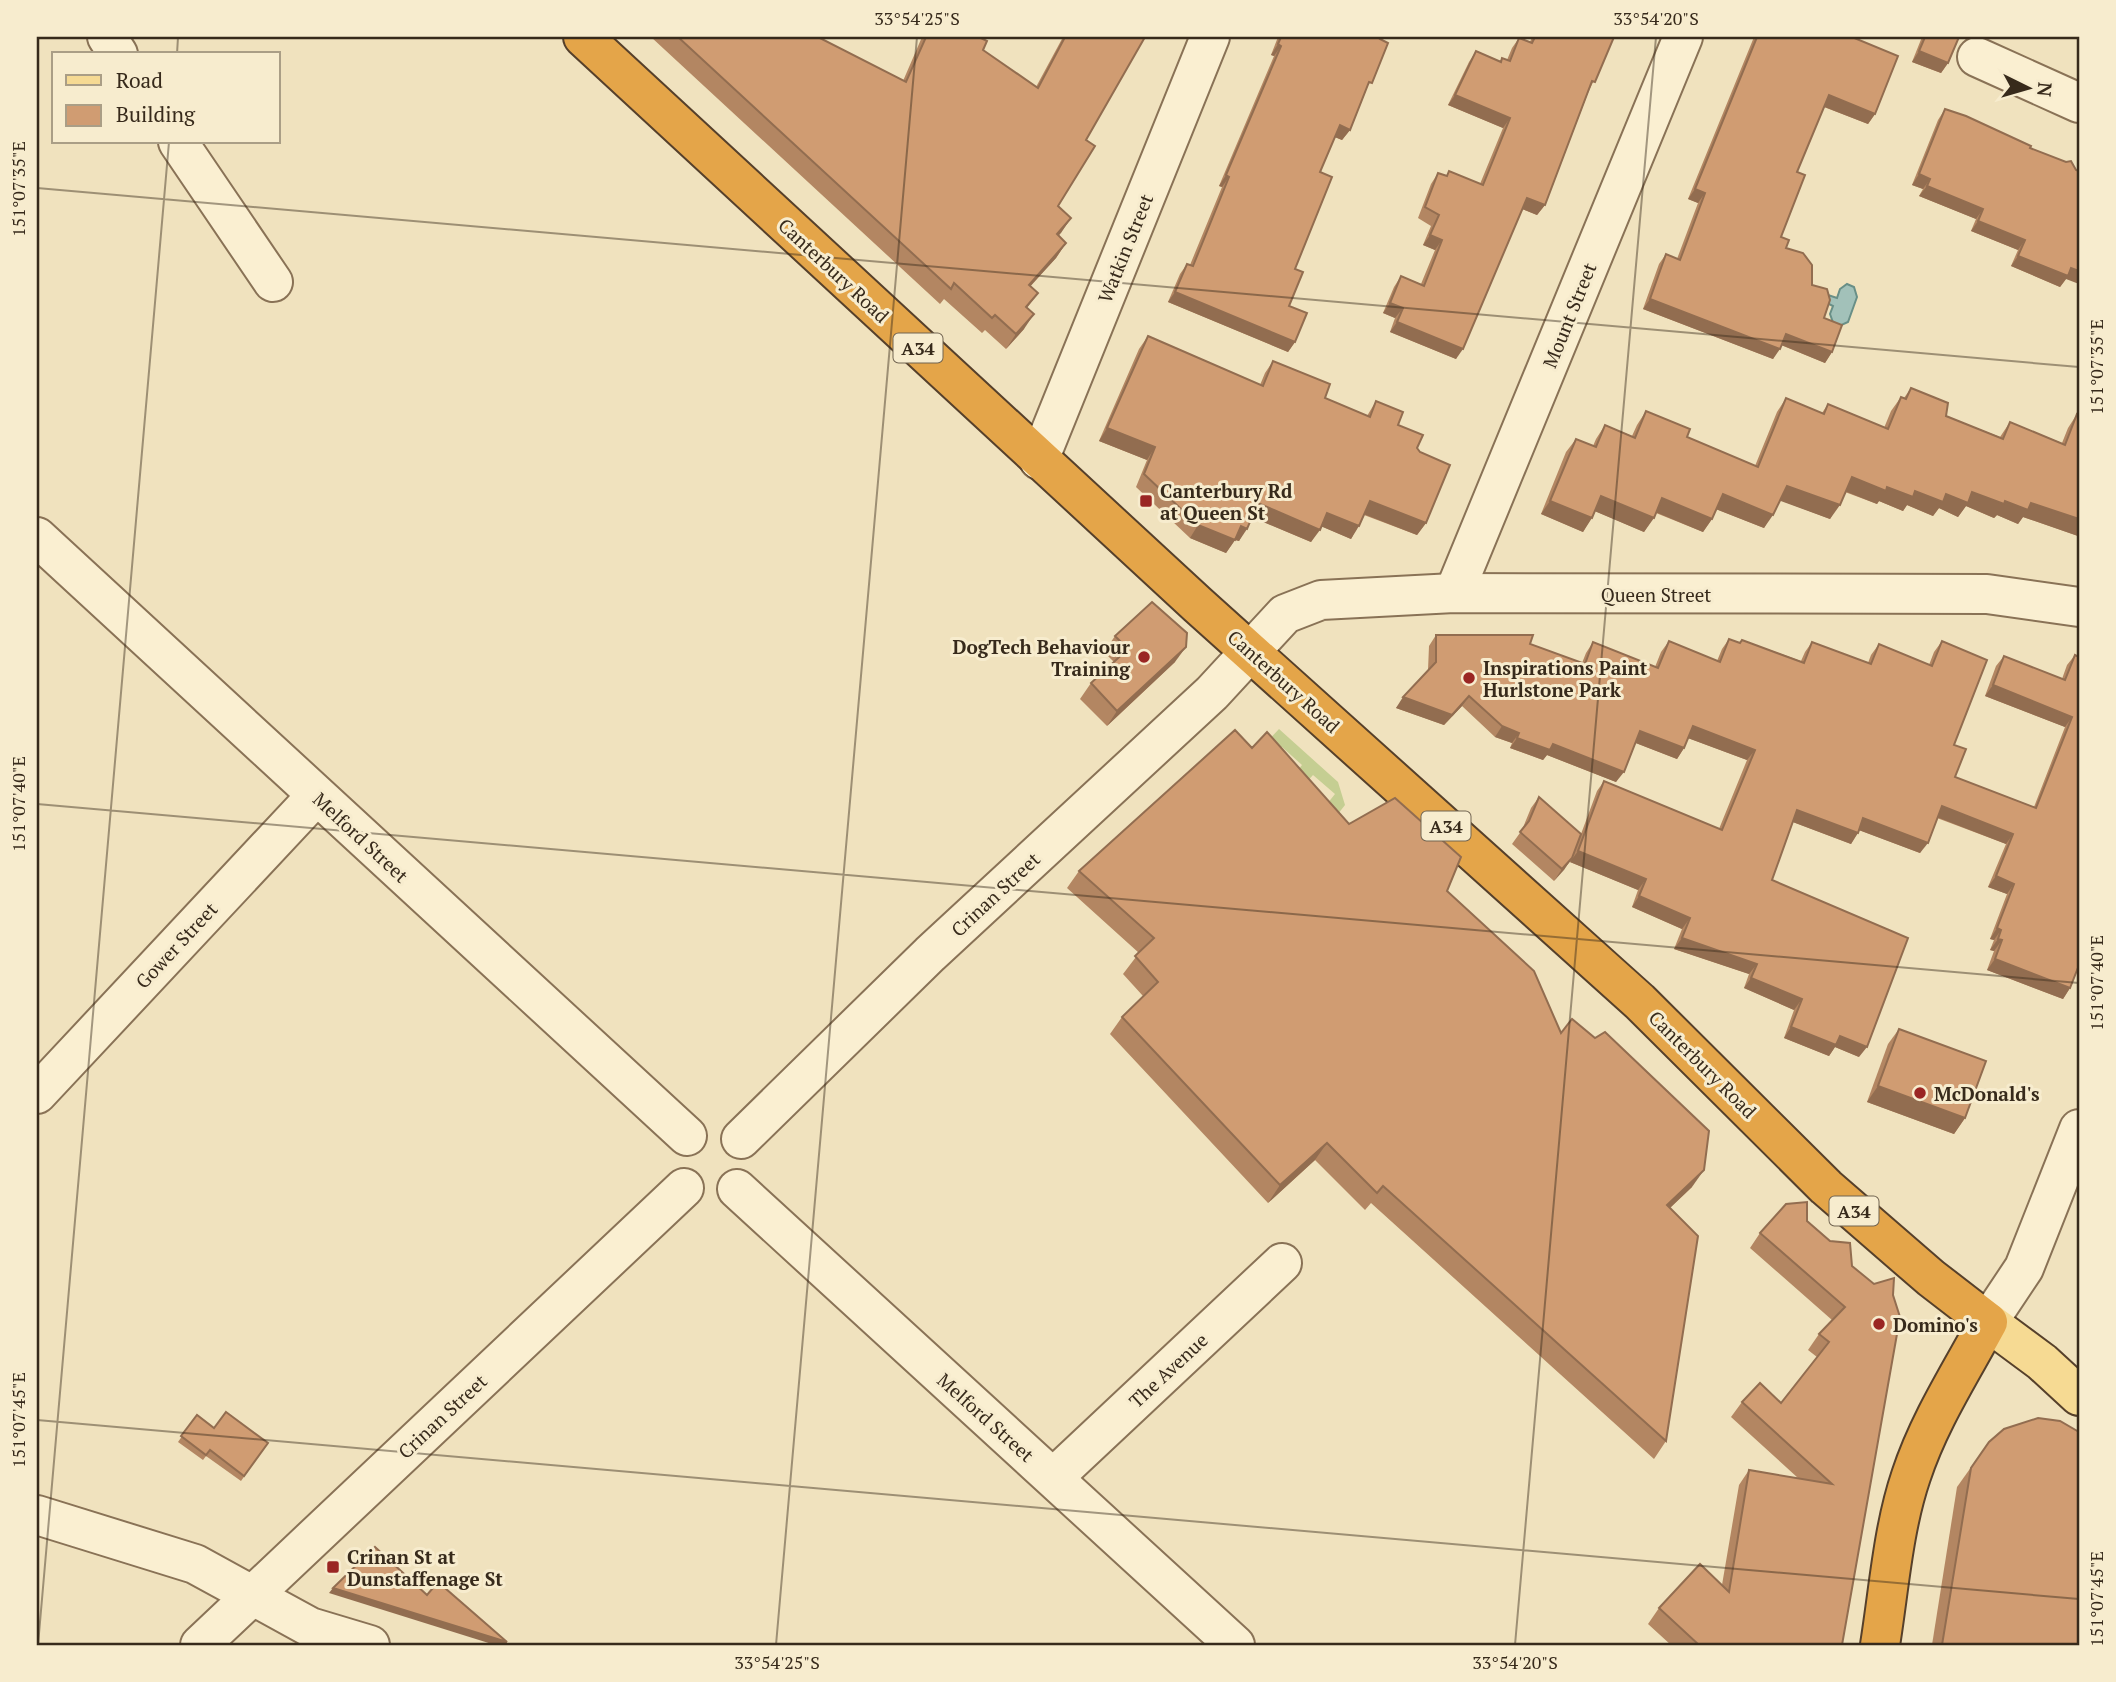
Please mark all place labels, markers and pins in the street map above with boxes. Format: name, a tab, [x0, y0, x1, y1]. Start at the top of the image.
place label: Canterbury Rd at Queen St	[1160, 478, 1293, 525]
marker: Canterbury Rd at Queen St	[1138, 493, 1154, 509]
place label: DogTech Behaviour Training	[953, 634, 1131, 681]
marker: DogTech Behaviour Training	[1136, 649, 1152, 665]
place label: Inspirations Paint Hurlstone Park	[1483, 655, 1648, 702]
marker: Inspirations Paint Hurlstone Park	[1461, 670, 1477, 686]
place label: McDonald's	[1934, 1081, 2040, 1106]
marker: McDonald's	[1912, 1085, 1928, 1101]
place label: Domino's	[1893, 1312, 1978, 1337]
marker: Domino's	[1871, 1316, 1887, 1332]
place label: Crinan St at Dunstaffenage St	[347, 1544, 503, 1591]
marker: Crinan St at Dunstaffenage St	[325, 1559, 341, 1575]

